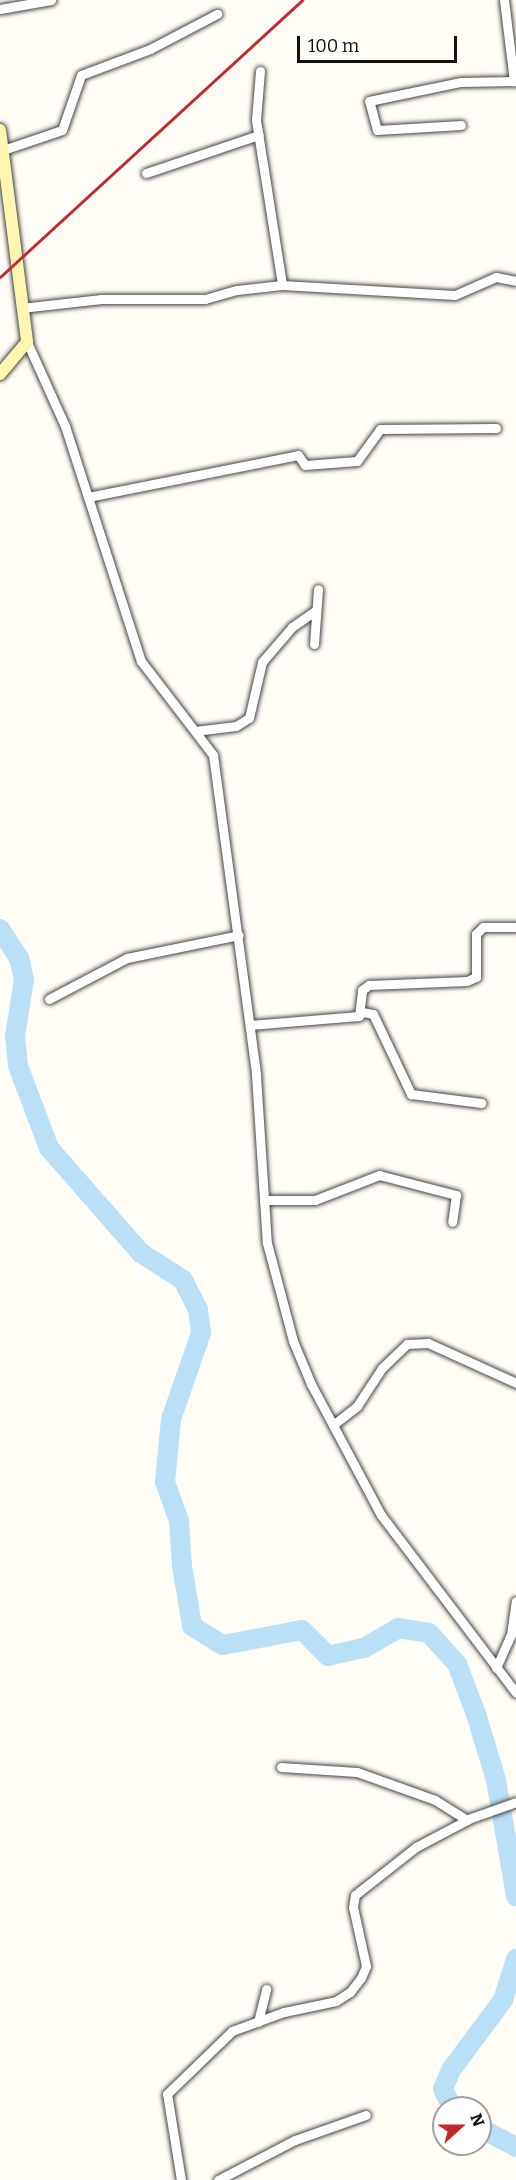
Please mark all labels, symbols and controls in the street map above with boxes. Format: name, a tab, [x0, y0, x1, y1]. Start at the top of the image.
scale bar	[300, 24, 460, 62]
text: 100 m	[308, 35, 359, 57]
north arrow	[432, 2096, 492, 2156]
text: N	[466, 2111, 488, 2129]

